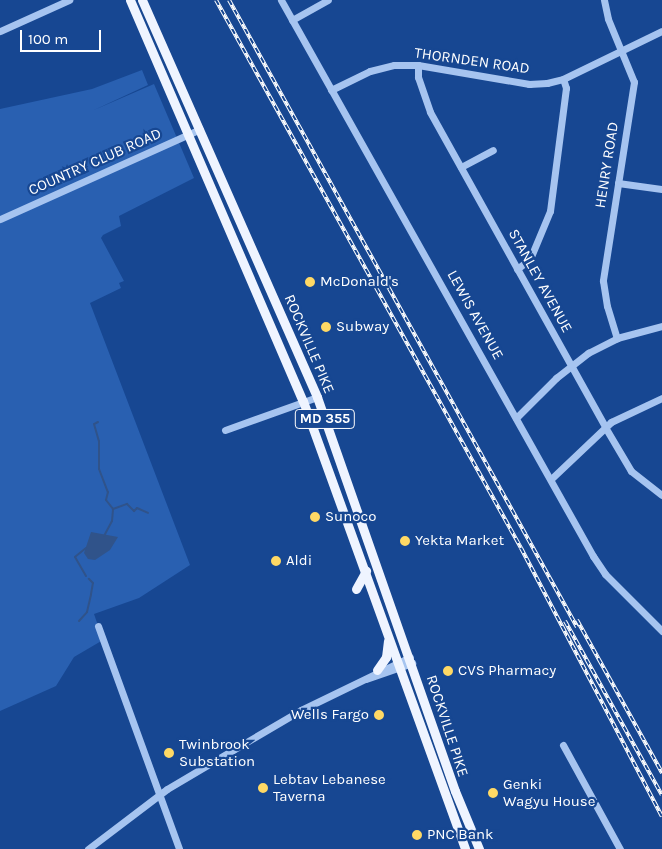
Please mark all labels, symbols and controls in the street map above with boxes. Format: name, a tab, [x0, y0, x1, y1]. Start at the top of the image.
scale bar	[22, 20, 104, 52]
text: 100 m	[28, 30, 68, 48]
street label: THORNDEN ROAD	[413, 44, 531, 78]
street label: HENRY ROAD	[591, 121, 623, 209]
street label: COUNTRY CLUB ROAD	[26, 125, 164, 199]
street label: STANLEY AVENUE	[504, 226, 576, 336]
street label: LEWIS AVENUE	[443, 267, 507, 363]
place label: McDonald's	[320, 273, 399, 291]
marker: McDonald's	[304, 276, 316, 288]
street label: ROCKVILLE PIKE	[280, 292, 338, 396]
place label: Subway	[336, 318, 389, 336]
marker: Subway	[320, 321, 332, 333]
road number: MD 355	[294, 408, 356, 430]
place label: Sunoco	[325, 508, 376, 526]
marker: Sunoco	[309, 511, 321, 523]
place label: Yekta Market	[415, 532, 504, 550]
marker: Yekta Market	[399, 535, 411, 547]
place label: Aldi	[286, 552, 312, 570]
marker: Aldi	[270, 555, 282, 567]
place label: CVS Pharmacy	[458, 662, 556, 680]
marker: CVS Pharmacy	[442, 665, 454, 677]
street label: ROCKVILLE PIKE	[422, 673, 472, 779]
place label: Wells Fargo	[291, 706, 369, 724]
marker: Wells Fargo	[373, 709, 385, 721]
place label: Twinbrook Substation	[179, 735, 255, 770]
marker: Twinbrook Substation	[163, 747, 175, 759]
place label: Lebtav Lebanese Taverna	[273, 770, 386, 805]
place label: Genki Wagyu House	[503, 775, 595, 810]
marker: Lebtav Lebanese Taverna	[257, 782, 269, 794]
marker: Genki Wagyu House	[487, 787, 499, 799]
place label: PNC Bank	[427, 826, 493, 844]
marker: PNC Bank	[411, 829, 423, 841]

